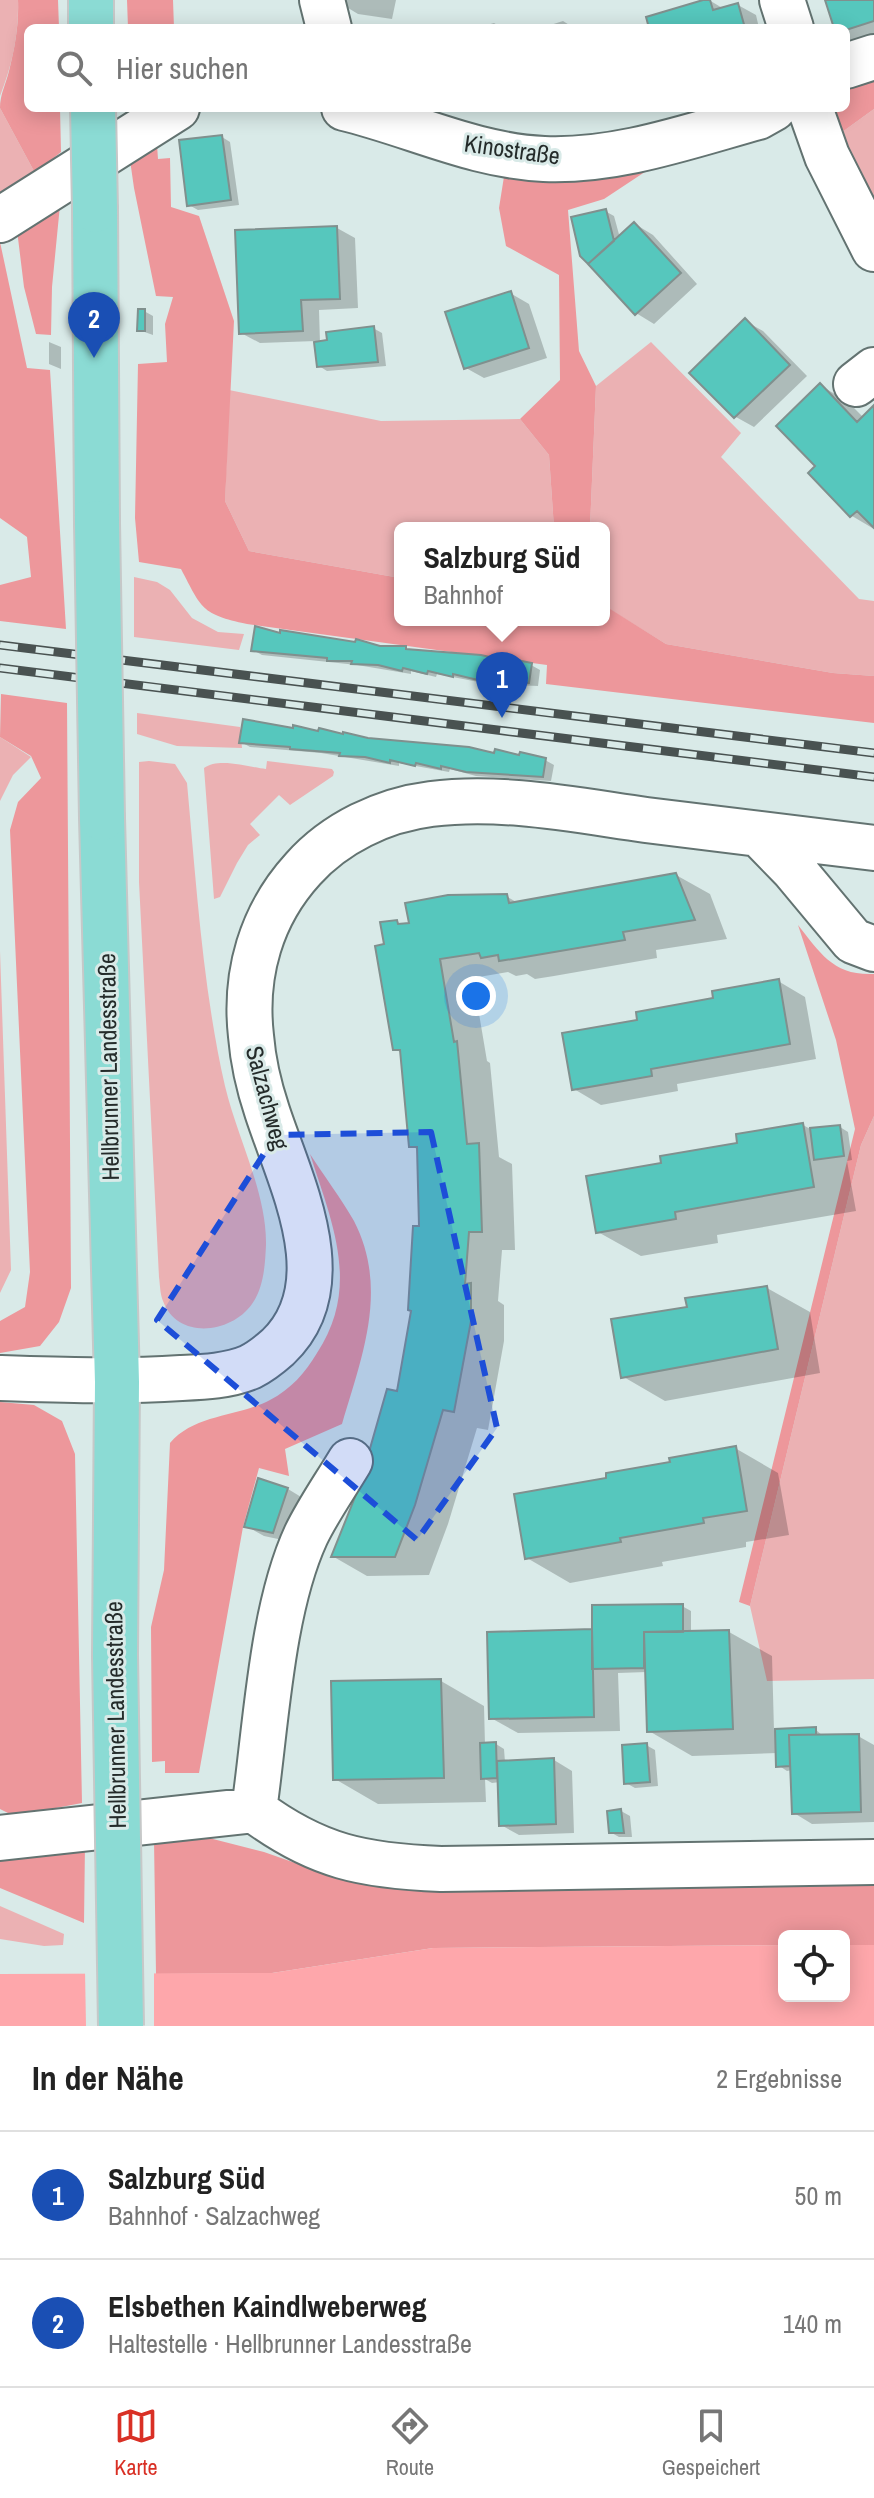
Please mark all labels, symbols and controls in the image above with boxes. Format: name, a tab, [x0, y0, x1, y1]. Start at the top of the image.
search box	[24, 24, 850, 112]
icon: search	[52, 46, 96, 90]
text: Hier suchen	[116, 48, 249, 88]
street label: Kinostraße	[462, 126, 562, 172]
pin: 2	[68, 292, 120, 358]
popup	[394, 522, 610, 626]
text: Salzburg Süd	[423, 537, 581, 577]
text: Bahnhof	[423, 577, 503, 612]
pin: 1	[476, 652, 528, 718]
street label: Hellbrunner Landesstraße	[90, 953, 126, 1181]
your location	[456, 976, 496, 1016]
street label: Salzachweg	[239, 1042, 297, 1153]
street label: Hellbrunner Landesstraße	[97, 1601, 133, 1829]
map controls	[778, 1930, 850, 2002]
button: locate	[778, 1930, 850, 2002]
text: In der Nähe	[32, 2055, 184, 2101]
text: 2 Ergebnisse	[716, 2061, 842, 2096]
text: Salzburg Süd	[108, 2158, 265, 2198]
text: 1	[52, 2178, 64, 2213]
text: 50 m	[795, 2178, 842, 2213]
text: Bahnhof · Salzachweg	[108, 2198, 320, 2233]
text: Elsbethen Kaindlweberweg	[108, 2286, 427, 2326]
text: 2	[52, 2306, 64, 2341]
text: 140 m	[783, 2306, 842, 2341]
text: Haltestelle · Hellbrunner Landesstraße	[108, 2326, 472, 2361]
tab: Karte	[114, 2404, 158, 2482]
tab: Route	[386, 2404, 434, 2482]
tab: Gespeichert	[662, 2404, 760, 2482]

